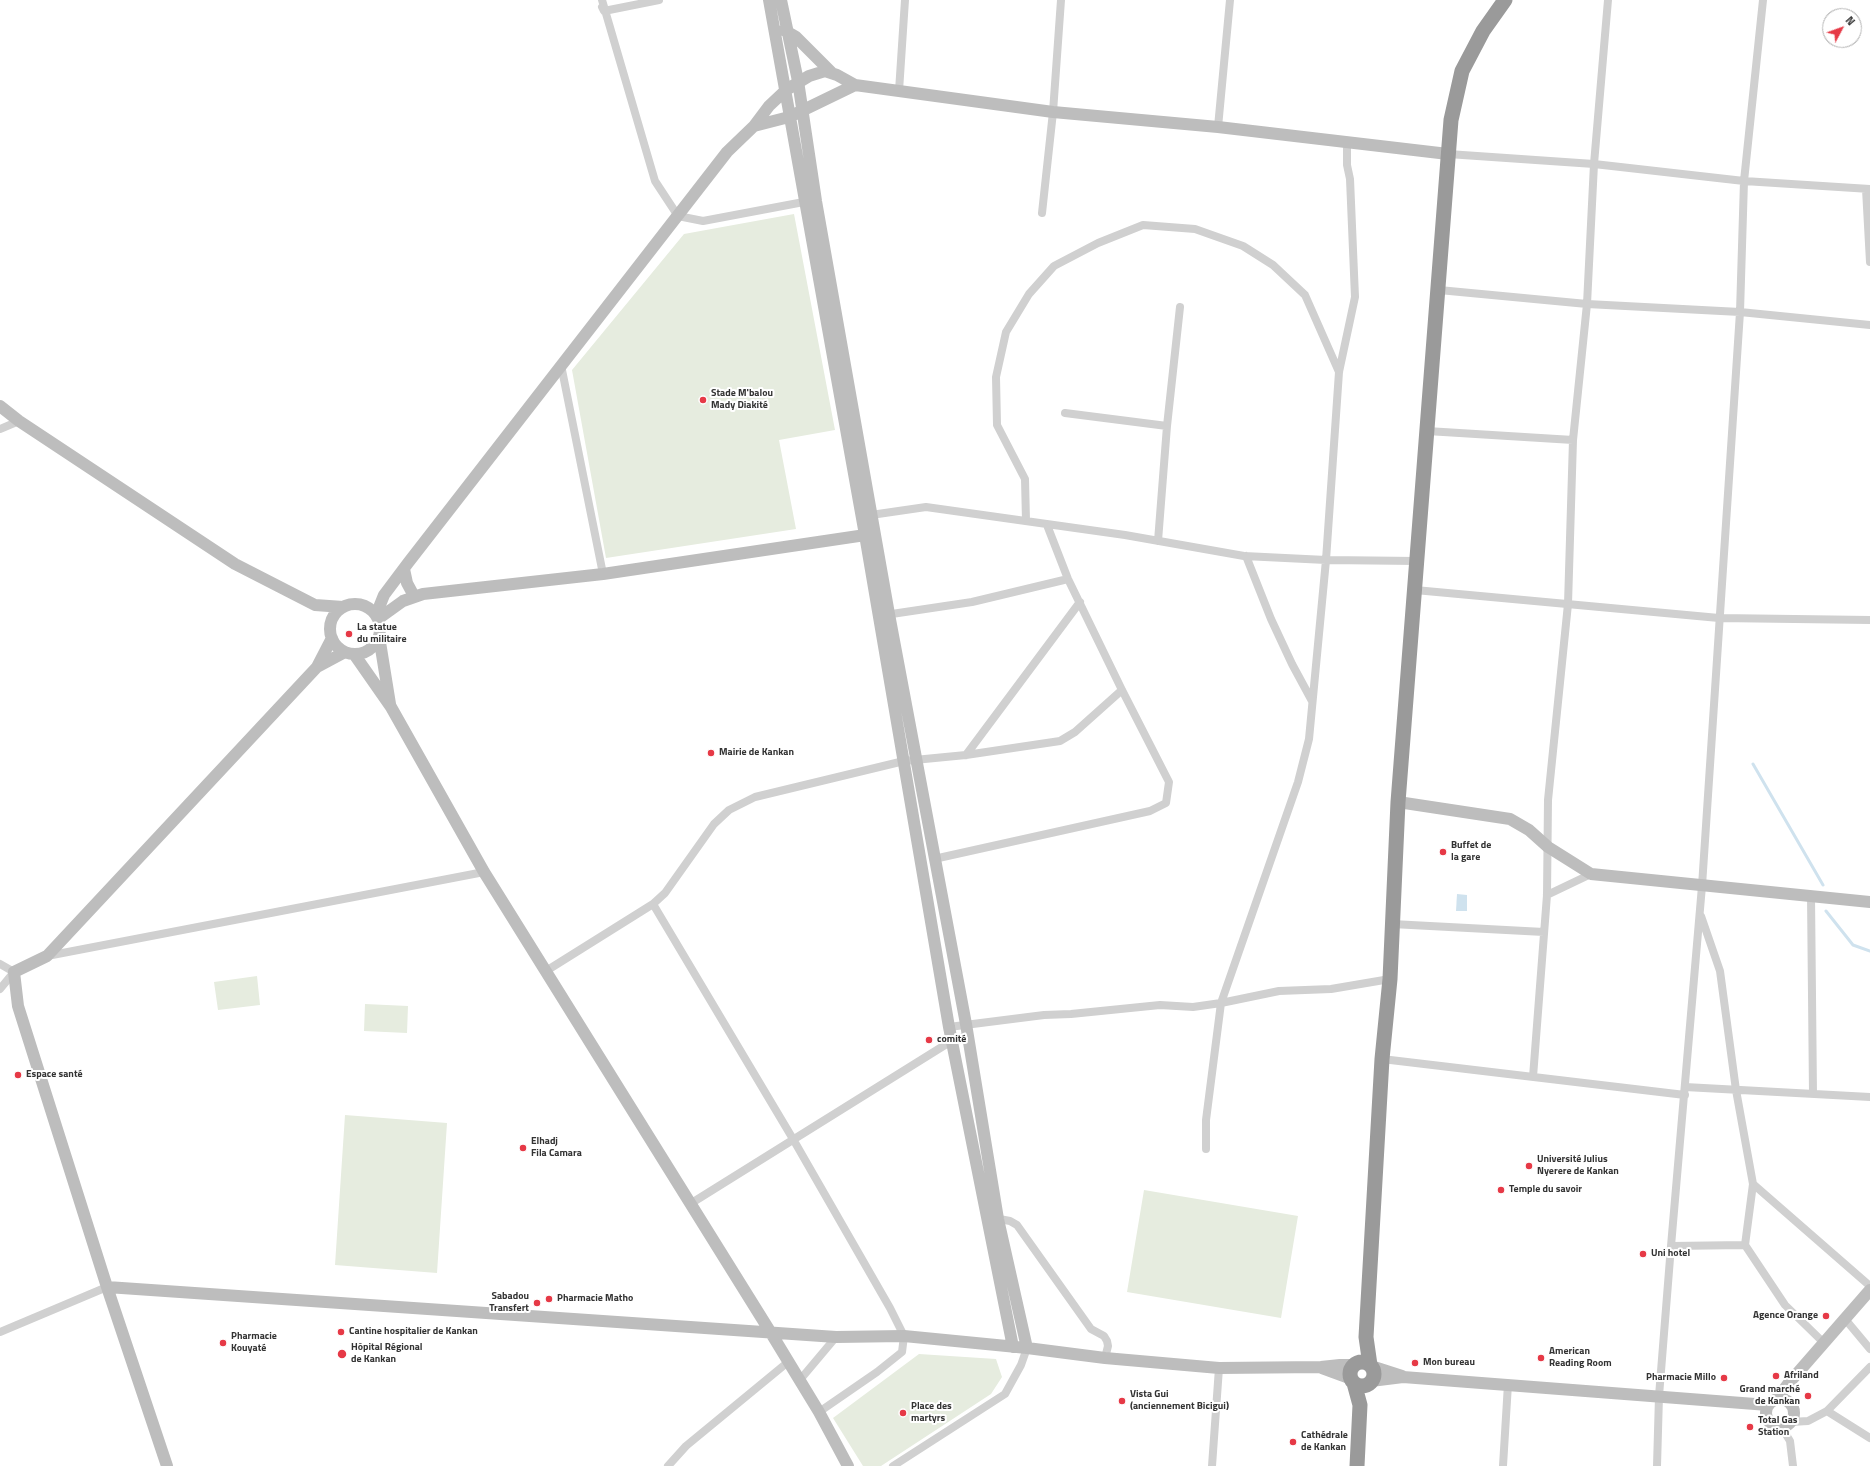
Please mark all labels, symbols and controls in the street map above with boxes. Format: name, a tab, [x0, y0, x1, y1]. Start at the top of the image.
north arrow	[1822, 8, 1862, 48]
text: N	[1842, 13, 1859, 29]
place label: Stade M'balou Mady Diakité	[711, 388, 773, 412]
marker: Stade M'balou Mady Diakité	[698, 395, 708, 405]
place label: La statue du militaire	[357, 622, 407, 646]
marker: La statue du militaire	[344, 629, 354, 639]
place label: Mairie de Kankan	[719, 747, 794, 759]
marker: Mairie de Kankan	[706, 748, 716, 758]
place label: Buffet de la gare	[1451, 840, 1491, 864]
marker: Buffet de la gare	[1438, 847, 1448, 857]
place label: comité	[937, 1034, 966, 1046]
marker: comité	[924, 1035, 934, 1045]
place label: Espace santé	[26, 1069, 83, 1081]
marker: Espace santé	[13, 1070, 23, 1080]
place label: Elhadj Fila Camara	[531, 1136, 582, 1160]
marker: Elhadj Fila Camara	[518, 1143, 528, 1153]
place label: Université Julius Nyerere de Kankan	[1537, 1154, 1619, 1178]
marker: Université Julius Nyerere de Kankan	[1524, 1161, 1534, 1171]
place label: Temple du savoir	[1509, 1184, 1582, 1196]
marker: Temple du savoir	[1496, 1185, 1506, 1195]
place label: Uni hotel	[1651, 1248, 1690, 1260]
marker: Uni hotel	[1638, 1249, 1648, 1259]
place label: Sabadou Transfert	[489, 1291, 529, 1314]
place label: Pharmacie Matho	[557, 1293, 633, 1305]
marker: Pharmacie Matho	[544, 1294, 554, 1304]
marker: Sabadou Transfert	[532, 1298, 542, 1308]
place label: Agence Orange	[1753, 1310, 1818, 1322]
marker: Agence Orange	[1821, 1311, 1831, 1321]
place label: Cantine hospitalier de Kankan	[349, 1326, 478, 1338]
marker: Cantine hospitalier de Kankan	[336, 1327, 346, 1337]
place label: Pharmacie Kouyaté	[231, 1331, 277, 1354]
marker: Pharmacie Kouyaté	[218, 1338, 228, 1348]
place label: Hôpital Régional de Kankan	[351, 1342, 422, 1366]
place label: American Reading Room	[1549, 1346, 1612, 1370]
marker: Hôpital Régional de Kankan	[336, 1348, 348, 1360]
marker: American Reading Room	[1536, 1353, 1546, 1363]
place label: Mon bureau	[1423, 1357, 1475, 1369]
marker: Mon bureau	[1410, 1358, 1420, 1368]
place label: Afriland	[1784, 1370, 1819, 1382]
marker: Afriland	[1771, 1371, 1781, 1381]
place label: Pharmacie Millo	[1646, 1372, 1716, 1384]
marker: Pharmacie Millo	[1719, 1373, 1729, 1383]
place label: Grand marché de Kankan	[1740, 1384, 1800, 1408]
place label: Vista Gui (anciennement Bicigui)	[1130, 1389, 1229, 1412]
marker: Grand marché de Kankan	[1803, 1391, 1813, 1401]
marker: Vista Gui (anciennement Bicigui)	[1117, 1396, 1127, 1406]
place label: Place des martyrs	[911, 1401, 952, 1424]
marker: Place des martyrs	[898, 1408, 908, 1418]
place label: Total Gas Station	[1758, 1415, 1797, 1438]
marker: Total Gas Station	[1745, 1422, 1755, 1432]
place label: Cathédrale de Kankan	[1301, 1430, 1348, 1454]
marker: Cathédrale de Kankan	[1288, 1437, 1298, 1447]

